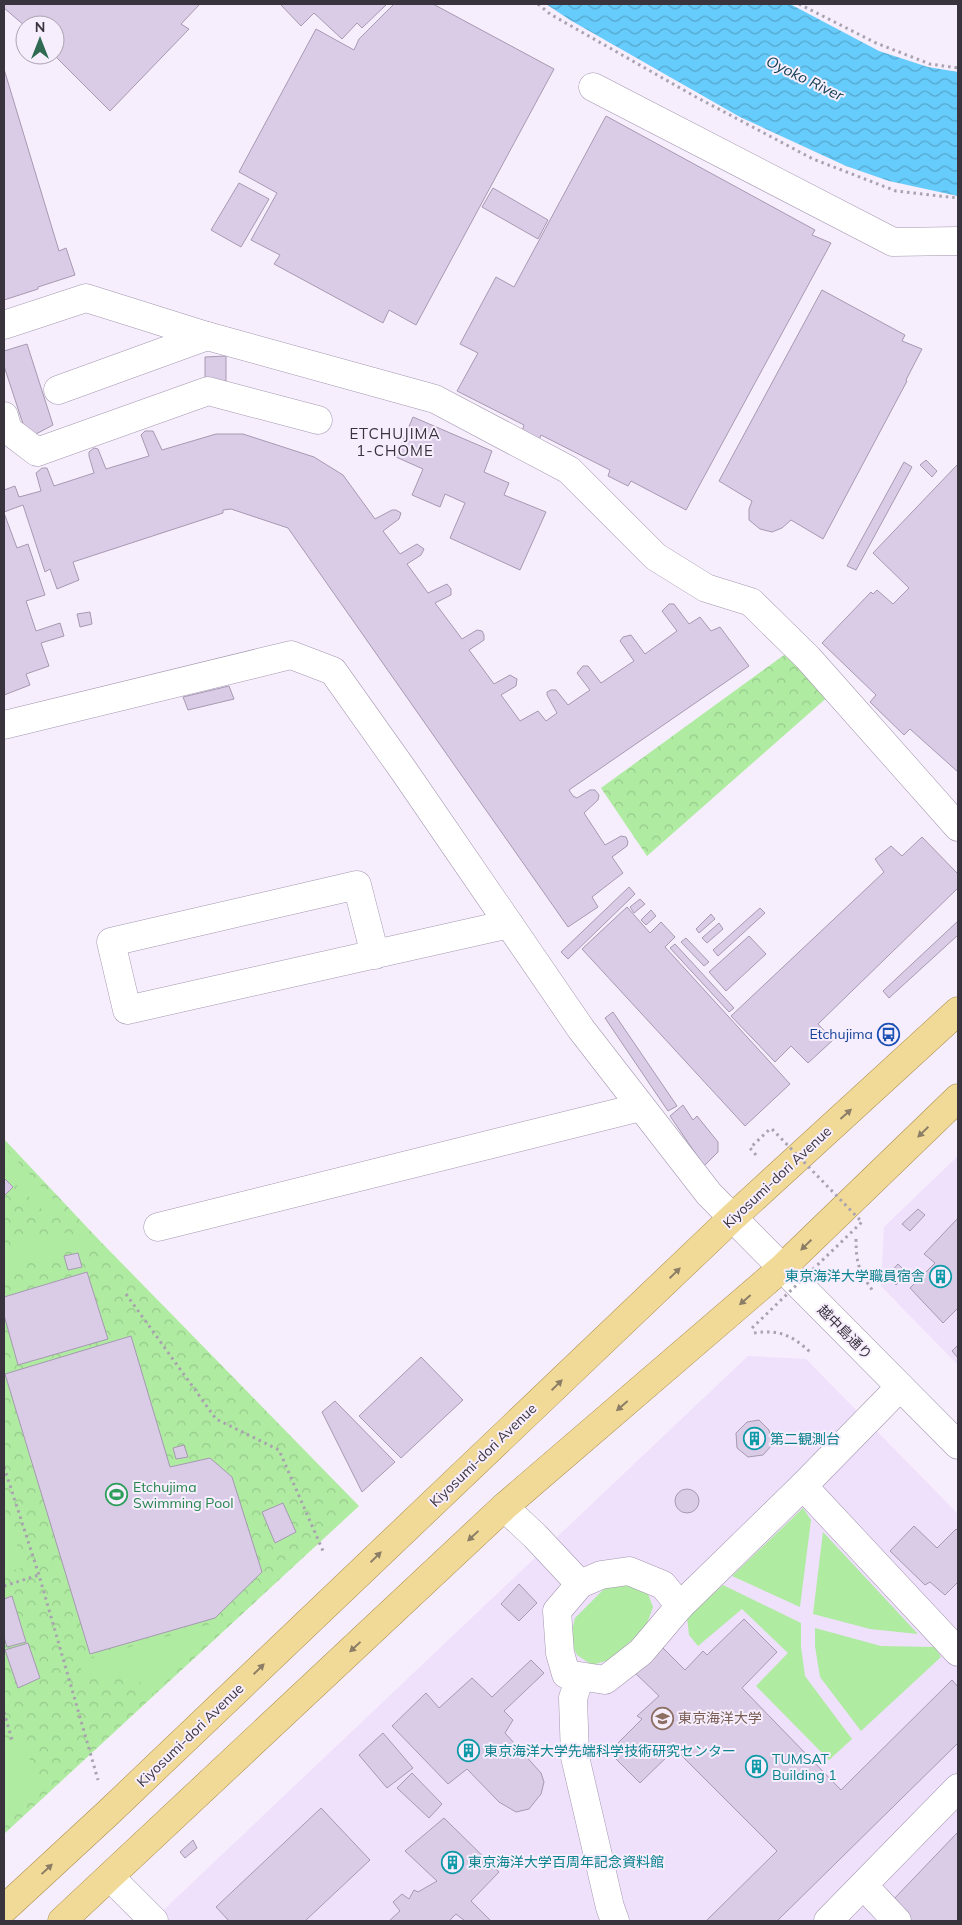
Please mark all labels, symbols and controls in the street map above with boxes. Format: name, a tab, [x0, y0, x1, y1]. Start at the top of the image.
north arrow	[15, 15, 65, 65]
text: N	[35, 18, 45, 36]
water label: Oyoko River	[763, 51, 847, 105]
district label: ETCHUJIMA 1-CHOME	[349, 424, 441, 460]
bus stop icon: Etchujima	[877, 1022, 901, 1046]
place label: Etchujima	[809, 1025, 873, 1043]
one-way arrow	[839, 1108, 851, 1120]
street label: Kiyosumi-dori Avenue	[719, 1122, 835, 1232]
one-way arrow	[917, 1126, 929, 1138]
one-way arrow	[800, 1239, 812, 1251]
building icon: 東京海洋大学職員宿舎	[929, 1264, 953, 1288]
one-way arrow	[668, 1267, 680, 1279]
place label: 東京海洋大学職員宿舎	[785, 1267, 925, 1285]
one-way arrow	[739, 1294, 751, 1306]
street label: 越中島通り	[814, 1301, 876, 1363]
one-way arrow	[551, 1379, 563, 1391]
street label: Kiyosumi-dori Avenue	[426, 1399, 540, 1511]
one-way arrow	[616, 1400, 628, 1412]
building icon: 第二観測台	[742, 1427, 766, 1451]
place label: 第二観測台	[770, 1430, 840, 1448]
place label: Etchujima Swimming Pool	[133, 1478, 233, 1512]
sports icon: Etchujima Swimming Pool	[105, 1483, 129, 1507]
one-way arrow	[468, 1530, 480, 1542]
one-way arrow	[370, 1551, 382, 1563]
one-way arrow	[349, 1641, 361, 1653]
one-way arrow	[252, 1664, 264, 1676]
street label: Kiyosumi-dori Avenue	[133, 1679, 247, 1791]
school or university icon: 東京海洋大学	[650, 1706, 674, 1730]
place label: 東京海洋大学	[678, 1709, 762, 1727]
building icon: 東京海洋大学先端科学技術研究センター	[456, 1739, 480, 1763]
place label: 東京海洋大学先端科学技術研究センター	[484, 1742, 736, 1760]
place label: TUMSAT Building 1	[772, 1750, 837, 1784]
building icon: TUMSAT Building 1	[744, 1755, 768, 1779]
building icon: 東京海洋大学百周年記念資料館	[440, 1850, 464, 1874]
place label: 東京海洋大学百周年記念資料館	[468, 1853, 664, 1871]
one-way arrow	[40, 1863, 52, 1875]

